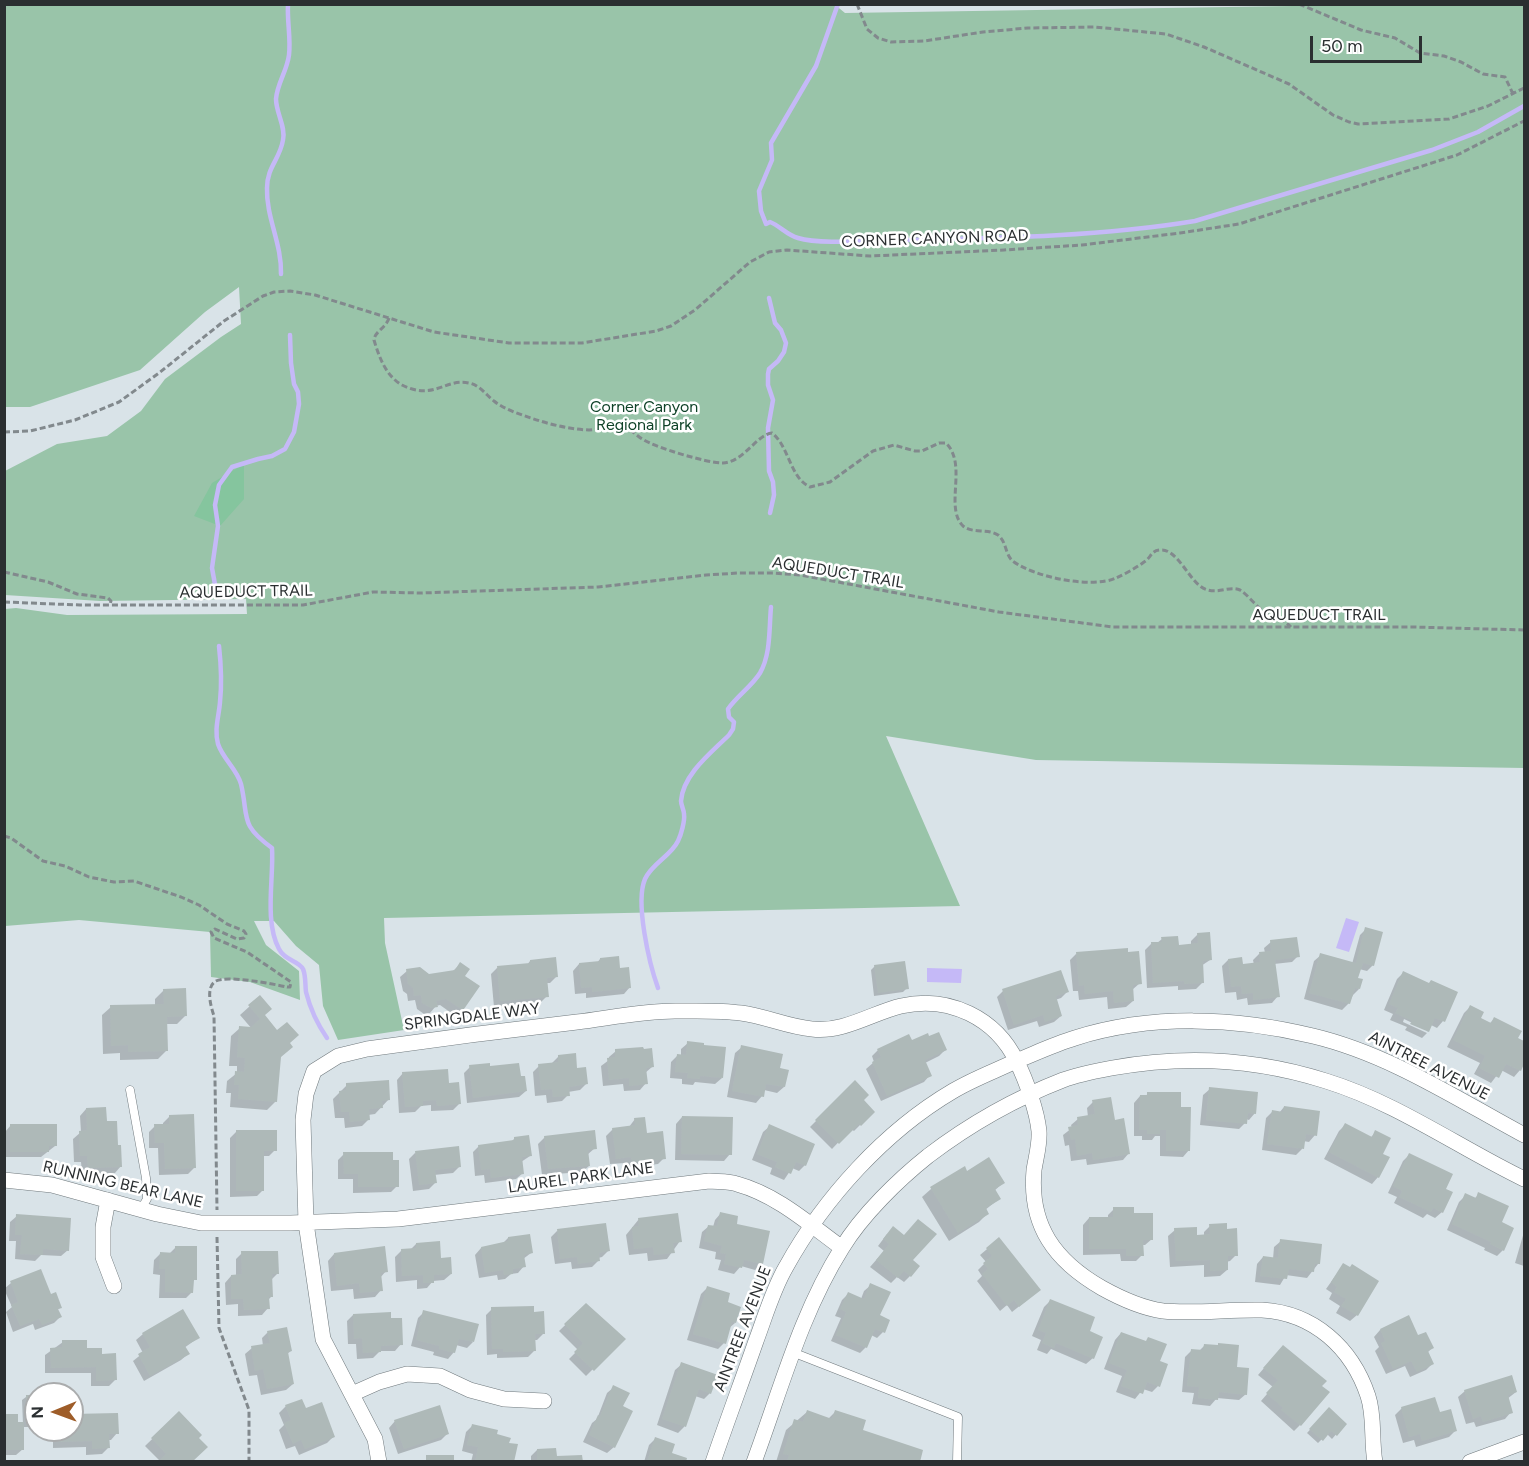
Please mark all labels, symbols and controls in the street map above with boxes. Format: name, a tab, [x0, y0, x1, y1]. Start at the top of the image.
scale bar	[1313, 24, 1426, 62]
text: 50 m	[1321, 35, 1363, 57]
street label: CORNER CANYON ROAD	[841, 226, 1029, 252]
park label: Corner Canyon Regional Park	[590, 397, 698, 435]
street label: AQUEDUCT TRAIL	[771, 553, 905, 593]
street label: AQUEDUCT TRAIL	[179, 581, 313, 603]
street label: AQUEDUCT TRAIL	[1252, 605, 1386, 625]
street label: SPRINGDALE WAY	[403, 999, 541, 1035]
street label: AINTREE AVENUE	[1365, 1027, 1493, 1105]
street label: RUNNING BEAR LANE	[41, 1157, 205, 1213]
street label: LAUREL PARK LANE	[507, 1158, 655, 1198]
street label: AINTREE AVENUE	[710, 1263, 776, 1395]
north arrow	[24, 1382, 84, 1442]
text: N	[28, 1406, 47, 1419]

